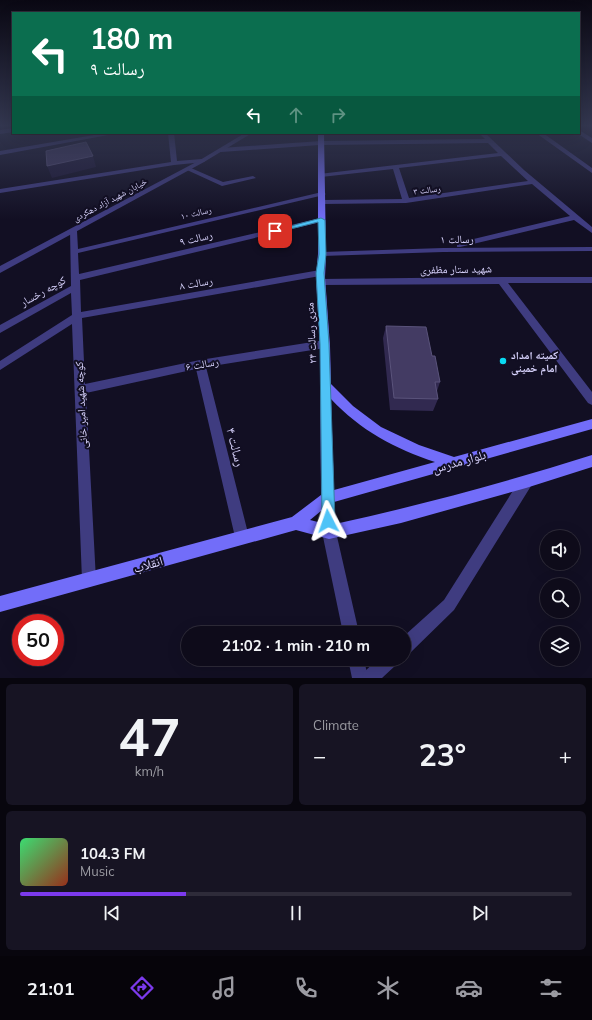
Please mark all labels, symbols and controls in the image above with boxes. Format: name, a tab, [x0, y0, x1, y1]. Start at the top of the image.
text: 180 m	[90, 21, 173, 56]
icon: left	[24, 28, 76, 80]
text: رسالت ۹	[90, 57, 145, 80]
icon: left	[243, 104, 265, 126]
icon: ahead	[285, 104, 307, 126]
icon: right	[327, 104, 349, 126]
street label: خیابان شهید آزاد دهکردی	[71, 175, 149, 224]
street label: رسالت ۳	[413, 182, 442, 197]
street label: رسالت ۱۰	[179, 204, 213, 221]
pin	[258, 214, 292, 248]
icon: arrive	[264, 220, 286, 242]
street label: رسالت ۹	[178, 227, 214, 249]
street label: رسالت ۱	[440, 232, 474, 246]
street label: شهید ستار مظفری	[420, 261, 492, 277]
street label: کوچه رخسار	[17, 273, 69, 310]
street label: رسالت ۸	[178, 273, 214, 293]
street label: ۲۴ متری رسالت	[302, 302, 320, 364]
place label: کمیته امداد امام خمینی	[511, 348, 558, 376]
street label: رسالت ۶	[184, 354, 220, 374]
marker: کمیته امداد امام خمینی	[498, 356, 508, 366]
street label: کوچه شهید امیر خانی	[72, 361, 90, 449]
street label: رسالت ۴	[222, 426, 249, 468]
street label: بلوار مدرس	[431, 446, 488, 477]
position arrow	[307, 500, 349, 542]
map controls	[540, 530, 580, 666]
button: sound	[540, 530, 580, 570]
street label: انقلاب	[132, 552, 165, 576]
button: search	[540, 578, 580, 618]
speed limit sign: 50	[12, 614, 64, 666]
button: layers	[540, 626, 580, 666]
text: 21:02 · 1 min · 210 m	[222, 636, 370, 655]
text: 47	[118, 704, 181, 769]
text: Climate	[313, 717, 359, 733]
text: 23°	[419, 736, 466, 774]
text: −	[313, 742, 326, 770]
text: +	[559, 742, 572, 770]
text: km/h	[135, 763, 164, 779]
text: 104.3 FM	[80, 844, 145, 863]
text: Music	[80, 863, 115, 879]
icon: previous	[101, 902, 123, 924]
icon: pause	[285, 902, 307, 924]
icon: next	[469, 902, 491, 924]
icon: directions	[128, 974, 156, 1002]
icon: music	[210, 974, 238, 1002]
icon: phone	[292, 974, 320, 1002]
icon: climate	[374, 974, 402, 1002]
icon: car	[455, 974, 483, 1002]
icon: filters	[537, 974, 565, 1002]
text: 21:01	[27, 977, 75, 1000]

